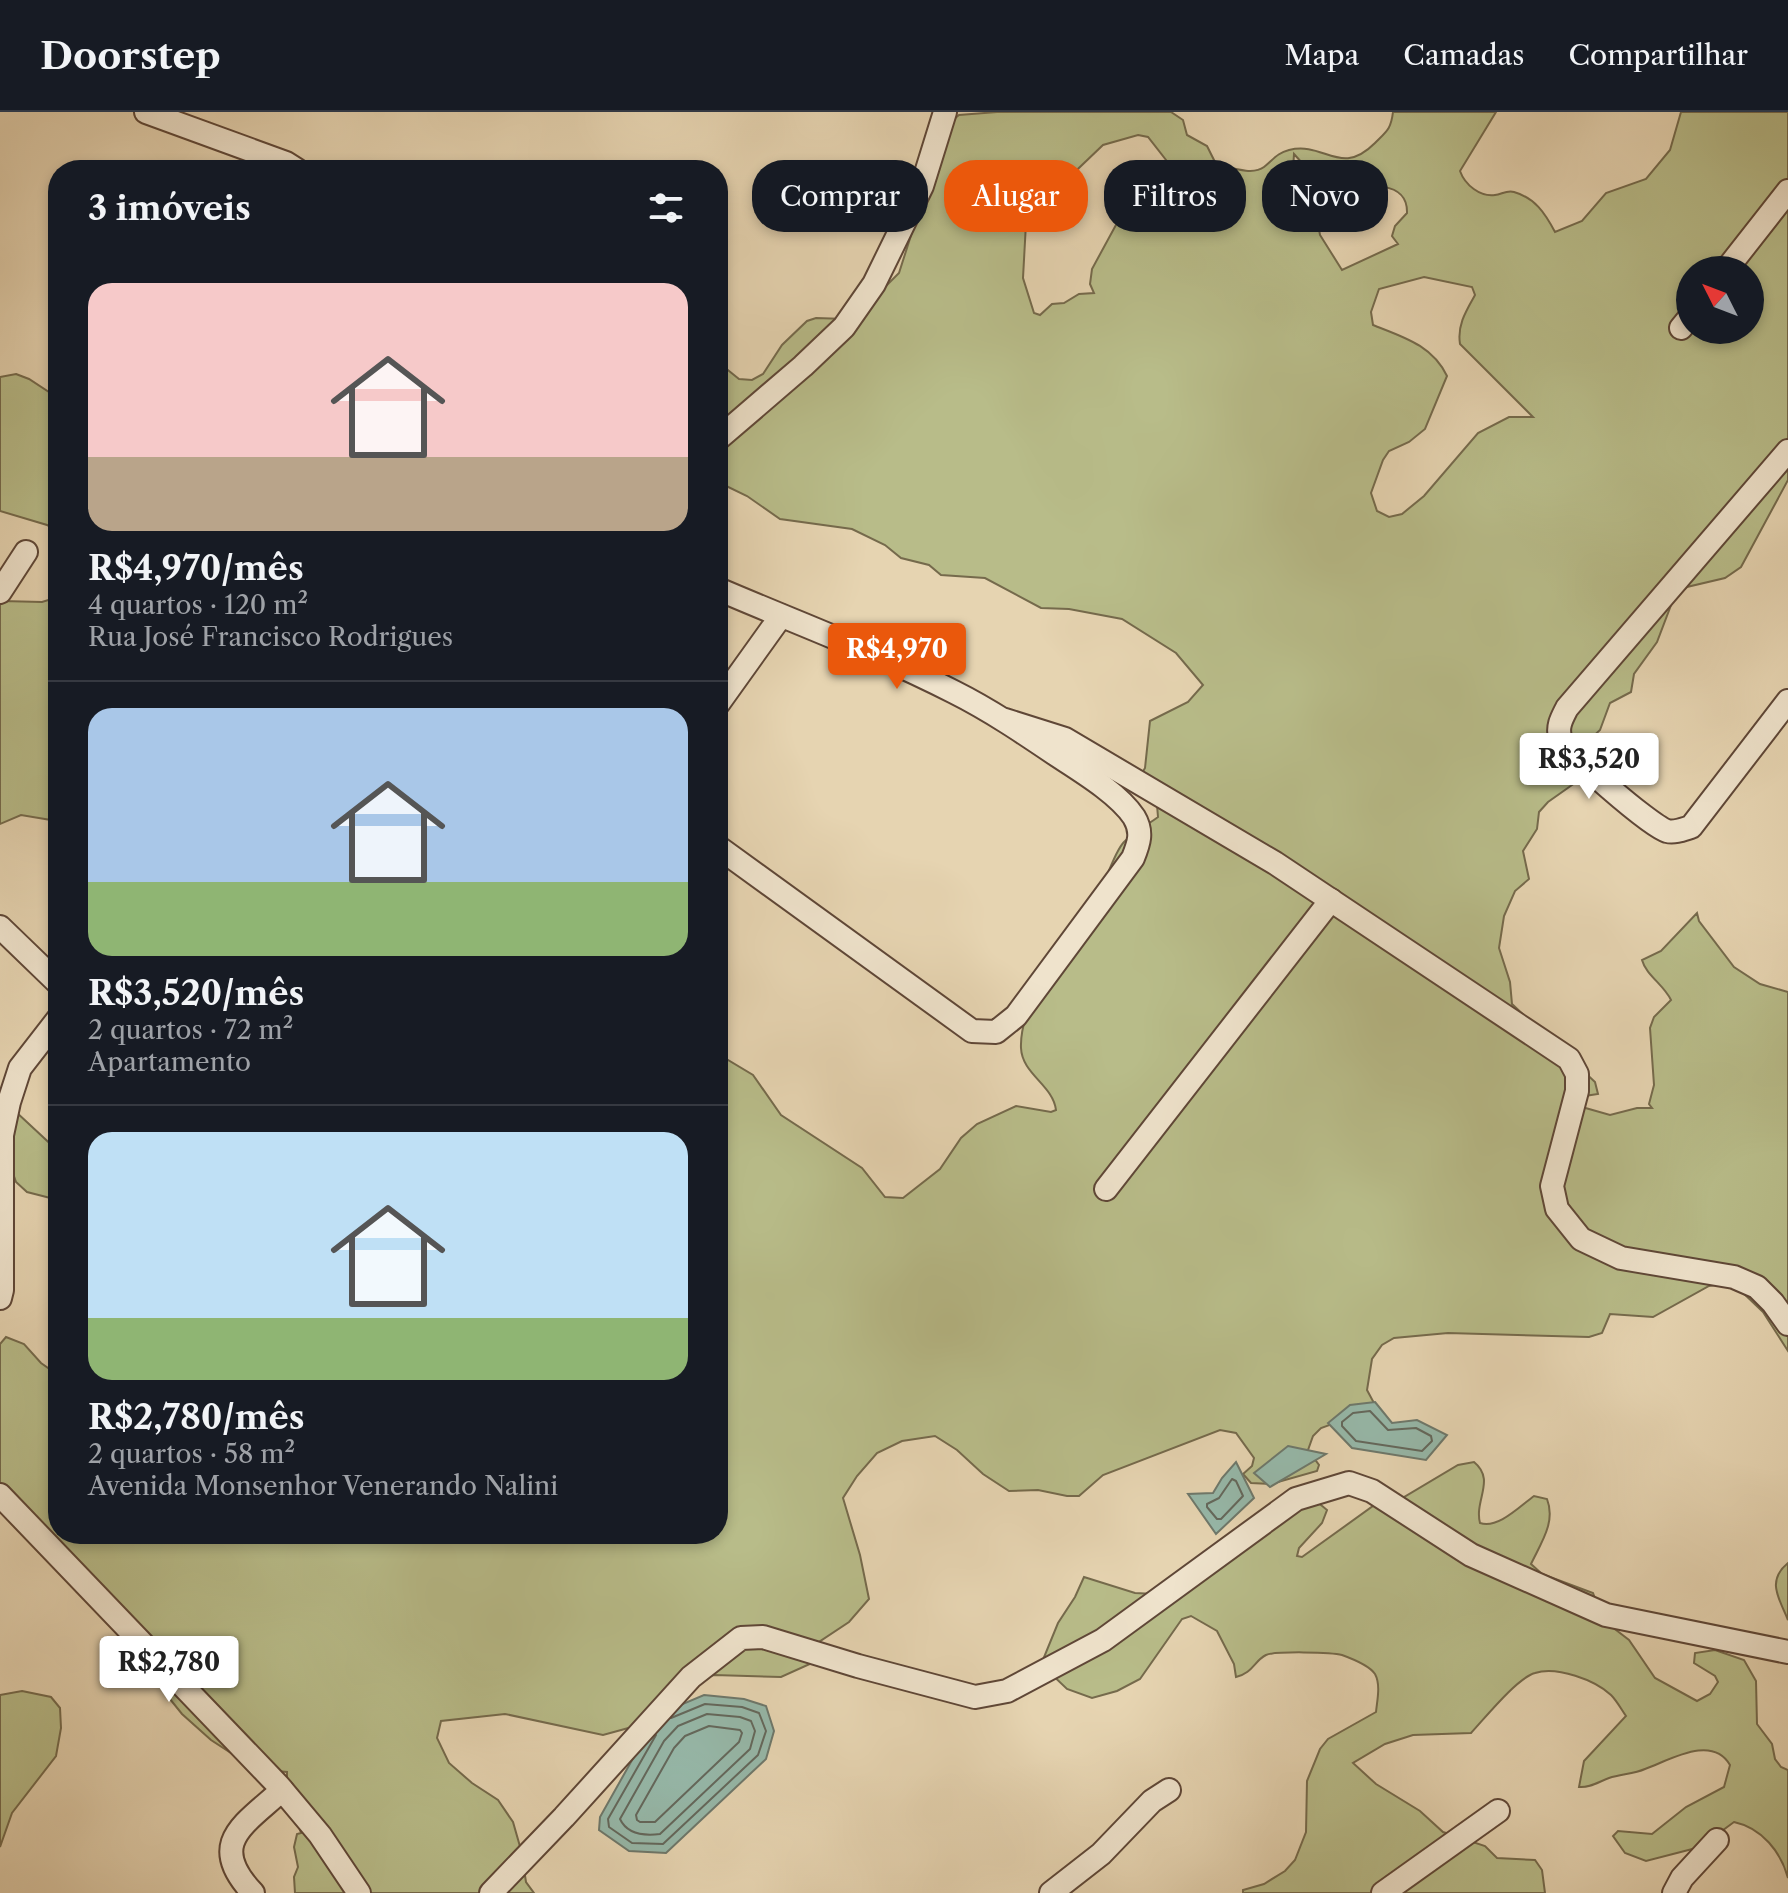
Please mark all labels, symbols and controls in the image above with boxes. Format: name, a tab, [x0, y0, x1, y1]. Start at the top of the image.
text: Doorstep	[40, 32, 221, 79]
text: Mapa	[1284, 38, 1359, 72]
text: Camadas	[1403, 38, 1525, 72]
text: Compartilhar	[1569, 38, 1748, 72]
chip: Comprar	[752, 160, 928, 232]
chip: Alugar	[944, 160, 1088, 232]
chip: Filtros	[1104, 160, 1246, 232]
chip: Novo	[1262, 160, 1388, 232]
icon: filters	[644, 186, 688, 230]
text: 3 imóveis	[88, 187, 251, 229]
north arrow	[1676, 256, 1764, 344]
map controls	[1676, 256, 1764, 344]
icon: home	[316, 335, 460, 479]
text: R$4,970/mês	[88, 547, 304, 589]
text: 4 quartos · 120 m²	[88, 589, 308, 621]
text: Rua José Francisco Rodrigues	[88, 621, 453, 653]
pin: R$4,970	[823, 623, 971, 691]
text: R$4,970	[846, 633, 948, 665]
pin: R$3,520	[1515, 733, 1663, 801]
text: R$3,520	[1538, 743, 1640, 775]
icon: home	[316, 760, 460, 904]
text: R$3,520/mês	[88, 972, 304, 1014]
text: 2 quartos · 72 m²	[88, 1014, 293, 1046]
text: Apartamento	[88, 1046, 251, 1078]
icon: home	[316, 1184, 460, 1328]
text: R$2,780/mês	[88, 1396, 305, 1438]
text: 2 quartos · 58 m²	[88, 1438, 295, 1470]
text: Avenida Monsenhor Venerando Nalini	[88, 1470, 558, 1502]
pin: R$2,780	[95, 1636, 243, 1704]
text: R$2,780	[118, 1646, 220, 1678]

